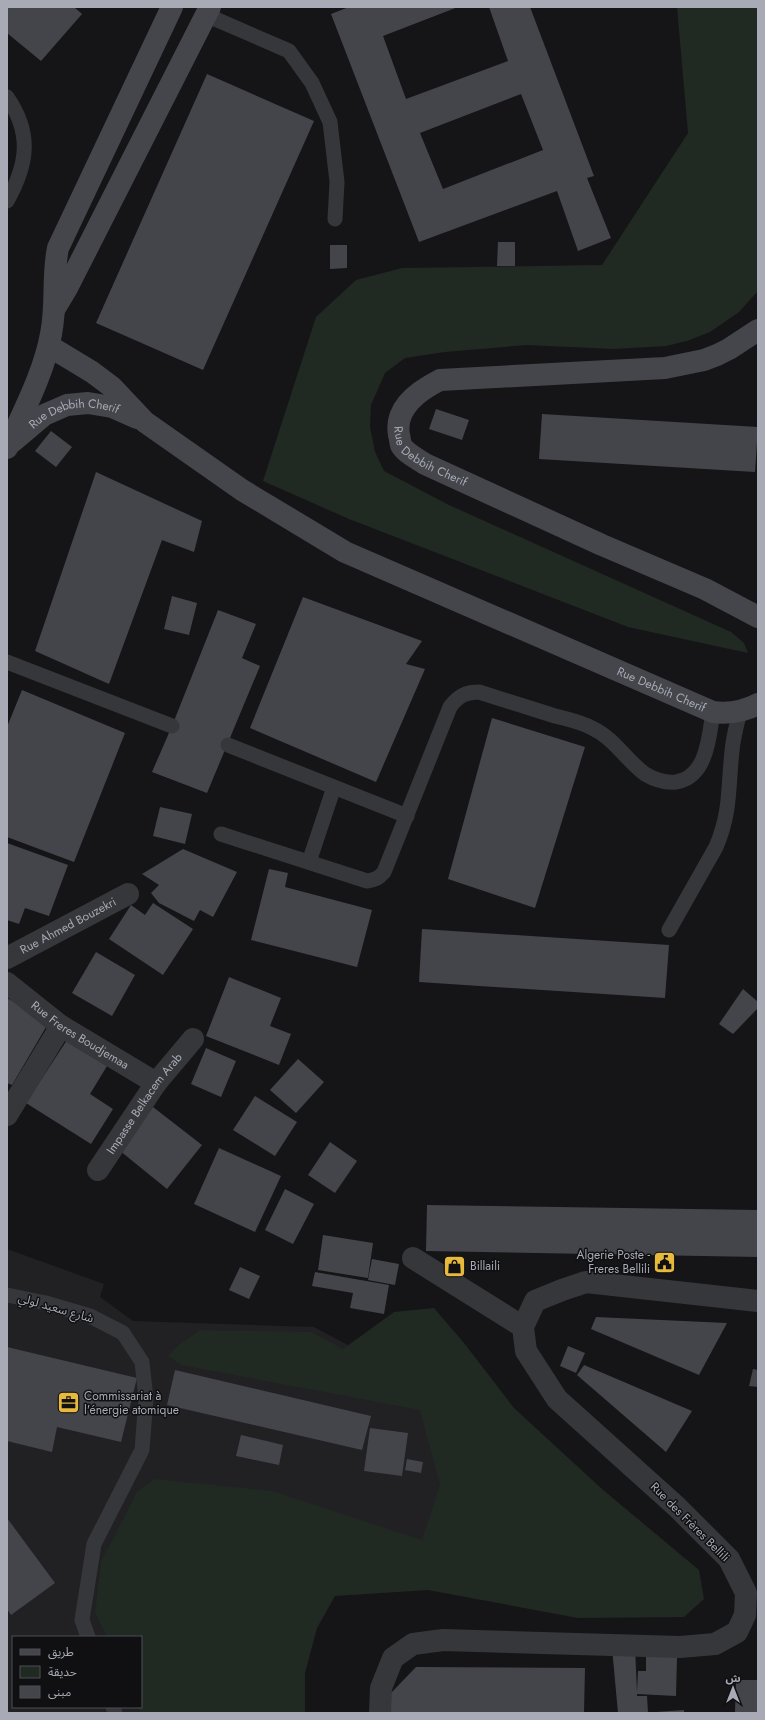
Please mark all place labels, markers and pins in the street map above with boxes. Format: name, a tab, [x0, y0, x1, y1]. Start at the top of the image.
place label: Algerie Poste - Freres Bellili	[576, 1246, 650, 1278]
public building icon: Algerie Poste - Freres Bellili	[652, 1249, 678, 1275]
shop icon: Billaili	[441, 1253, 467, 1279]
place label: Billaili	[470, 1257, 500, 1275]
place label: Commissariat à l'énergie atomique	[84, 1387, 179, 1419]
office icon: Commissariat à l'énergie atomique	[56, 1390, 82, 1416]

